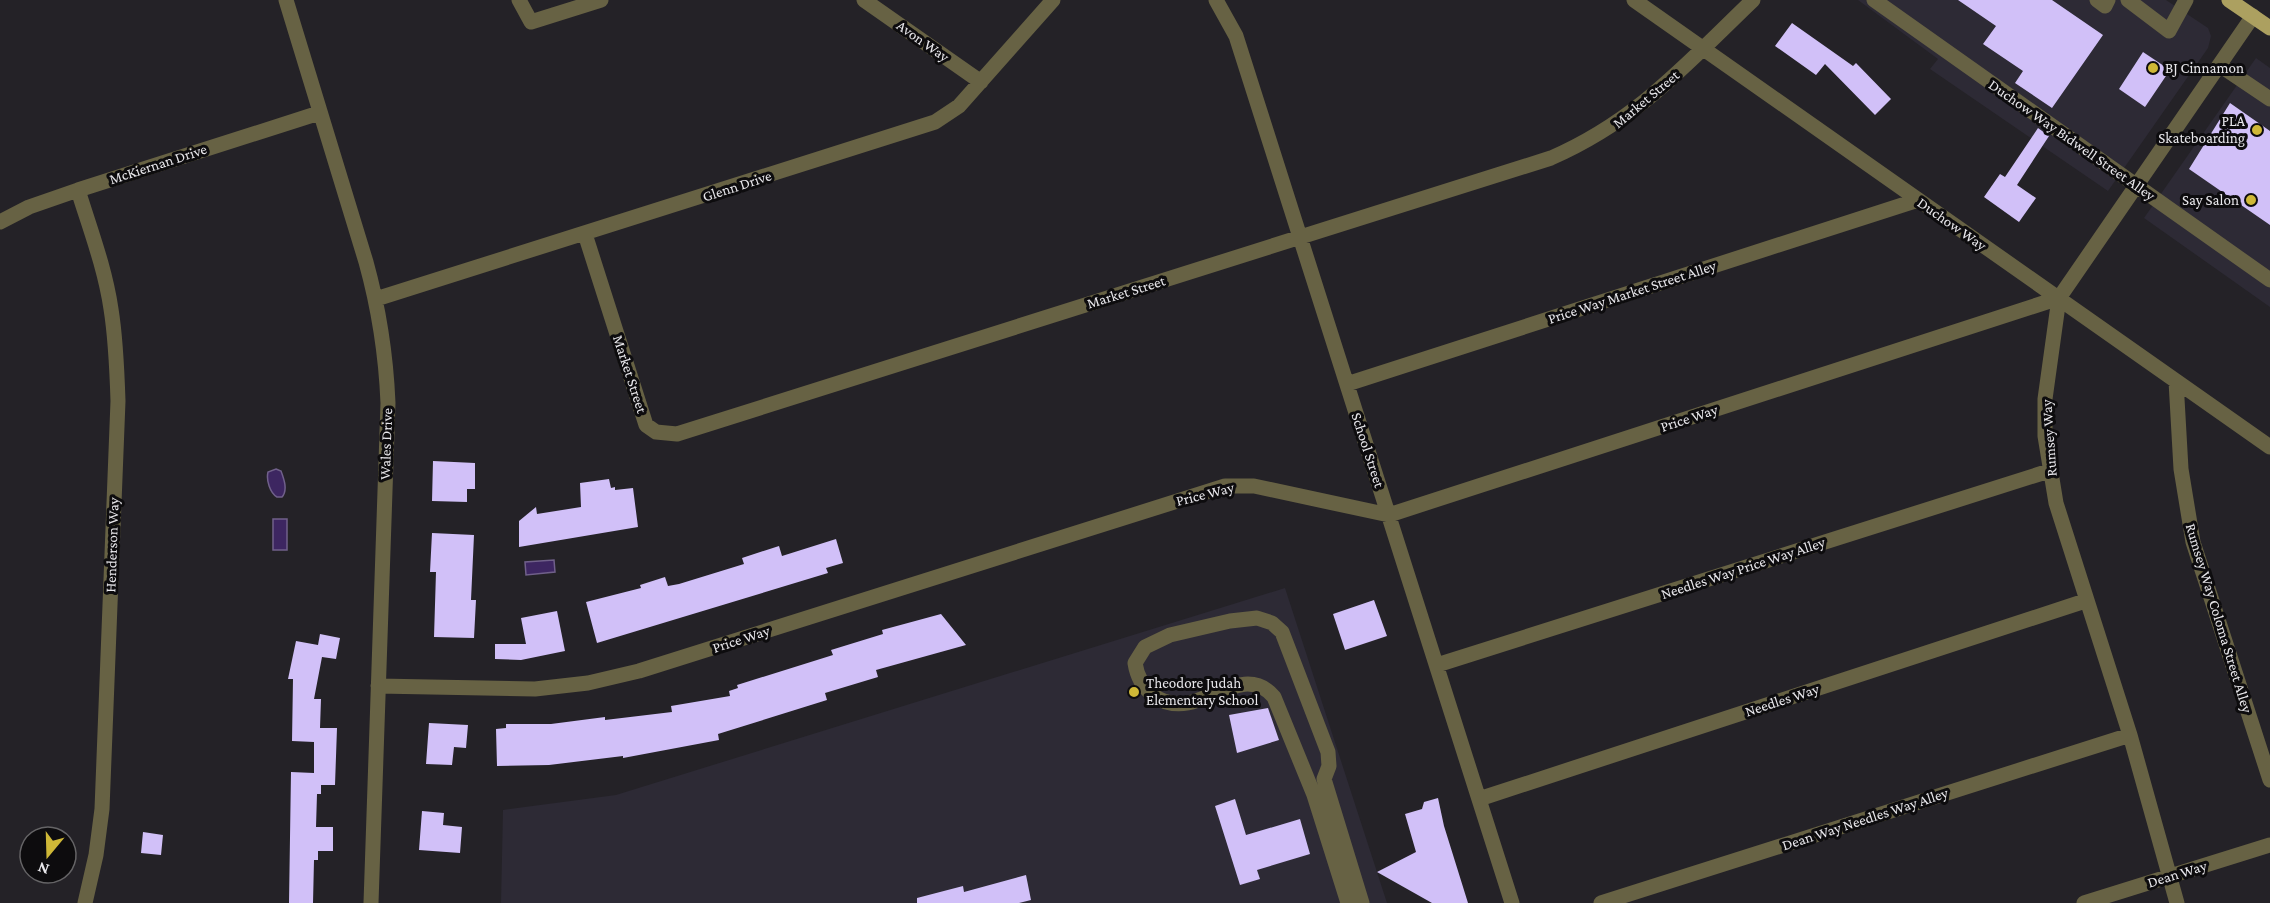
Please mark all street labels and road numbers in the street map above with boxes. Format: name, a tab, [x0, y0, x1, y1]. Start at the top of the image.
street label: Avon Way	[893, 17, 952, 66]
street label: Market Street	[1610, 66, 1683, 131]
street label: Duchow Way Bidwell Street Alley	[1985, 76, 2158, 205]
street label: McKiernan Drive	[107, 141, 209, 187]
street label: Glenn Drive	[700, 167, 774, 205]
street label: Duchow Way	[1914, 194, 1990, 254]
street label: Price Way Market Street Alley	[1546, 257, 1719, 328]
street label: Market Street	[1085, 272, 1168, 312]
street label: Market Street	[610, 333, 650, 416]
street label: Rumsey Way	[2038, 399, 2061, 477]
street label: Price Way	[1658, 401, 1720, 436]
street label: Wales Drive	[377, 407, 395, 480]
street label: School Street	[1348, 410, 1388, 491]
street label: Price Way	[1174, 479, 1236, 510]
street label: Henderson Way	[102, 497, 123, 593]
street label: Rumsey Way Coloma Street Alley	[2182, 521, 2256, 715]
street label: Needles Way Price Way Alley	[1659, 534, 1828, 603]
street label: Price Way	[710, 622, 772, 657]
street label: Needles Way	[1743, 680, 1821, 720]
street label: Dean Way Needles Way Alley	[1780, 785, 1950, 854]
street label: Dean Way	[2145, 857, 2209, 892]

